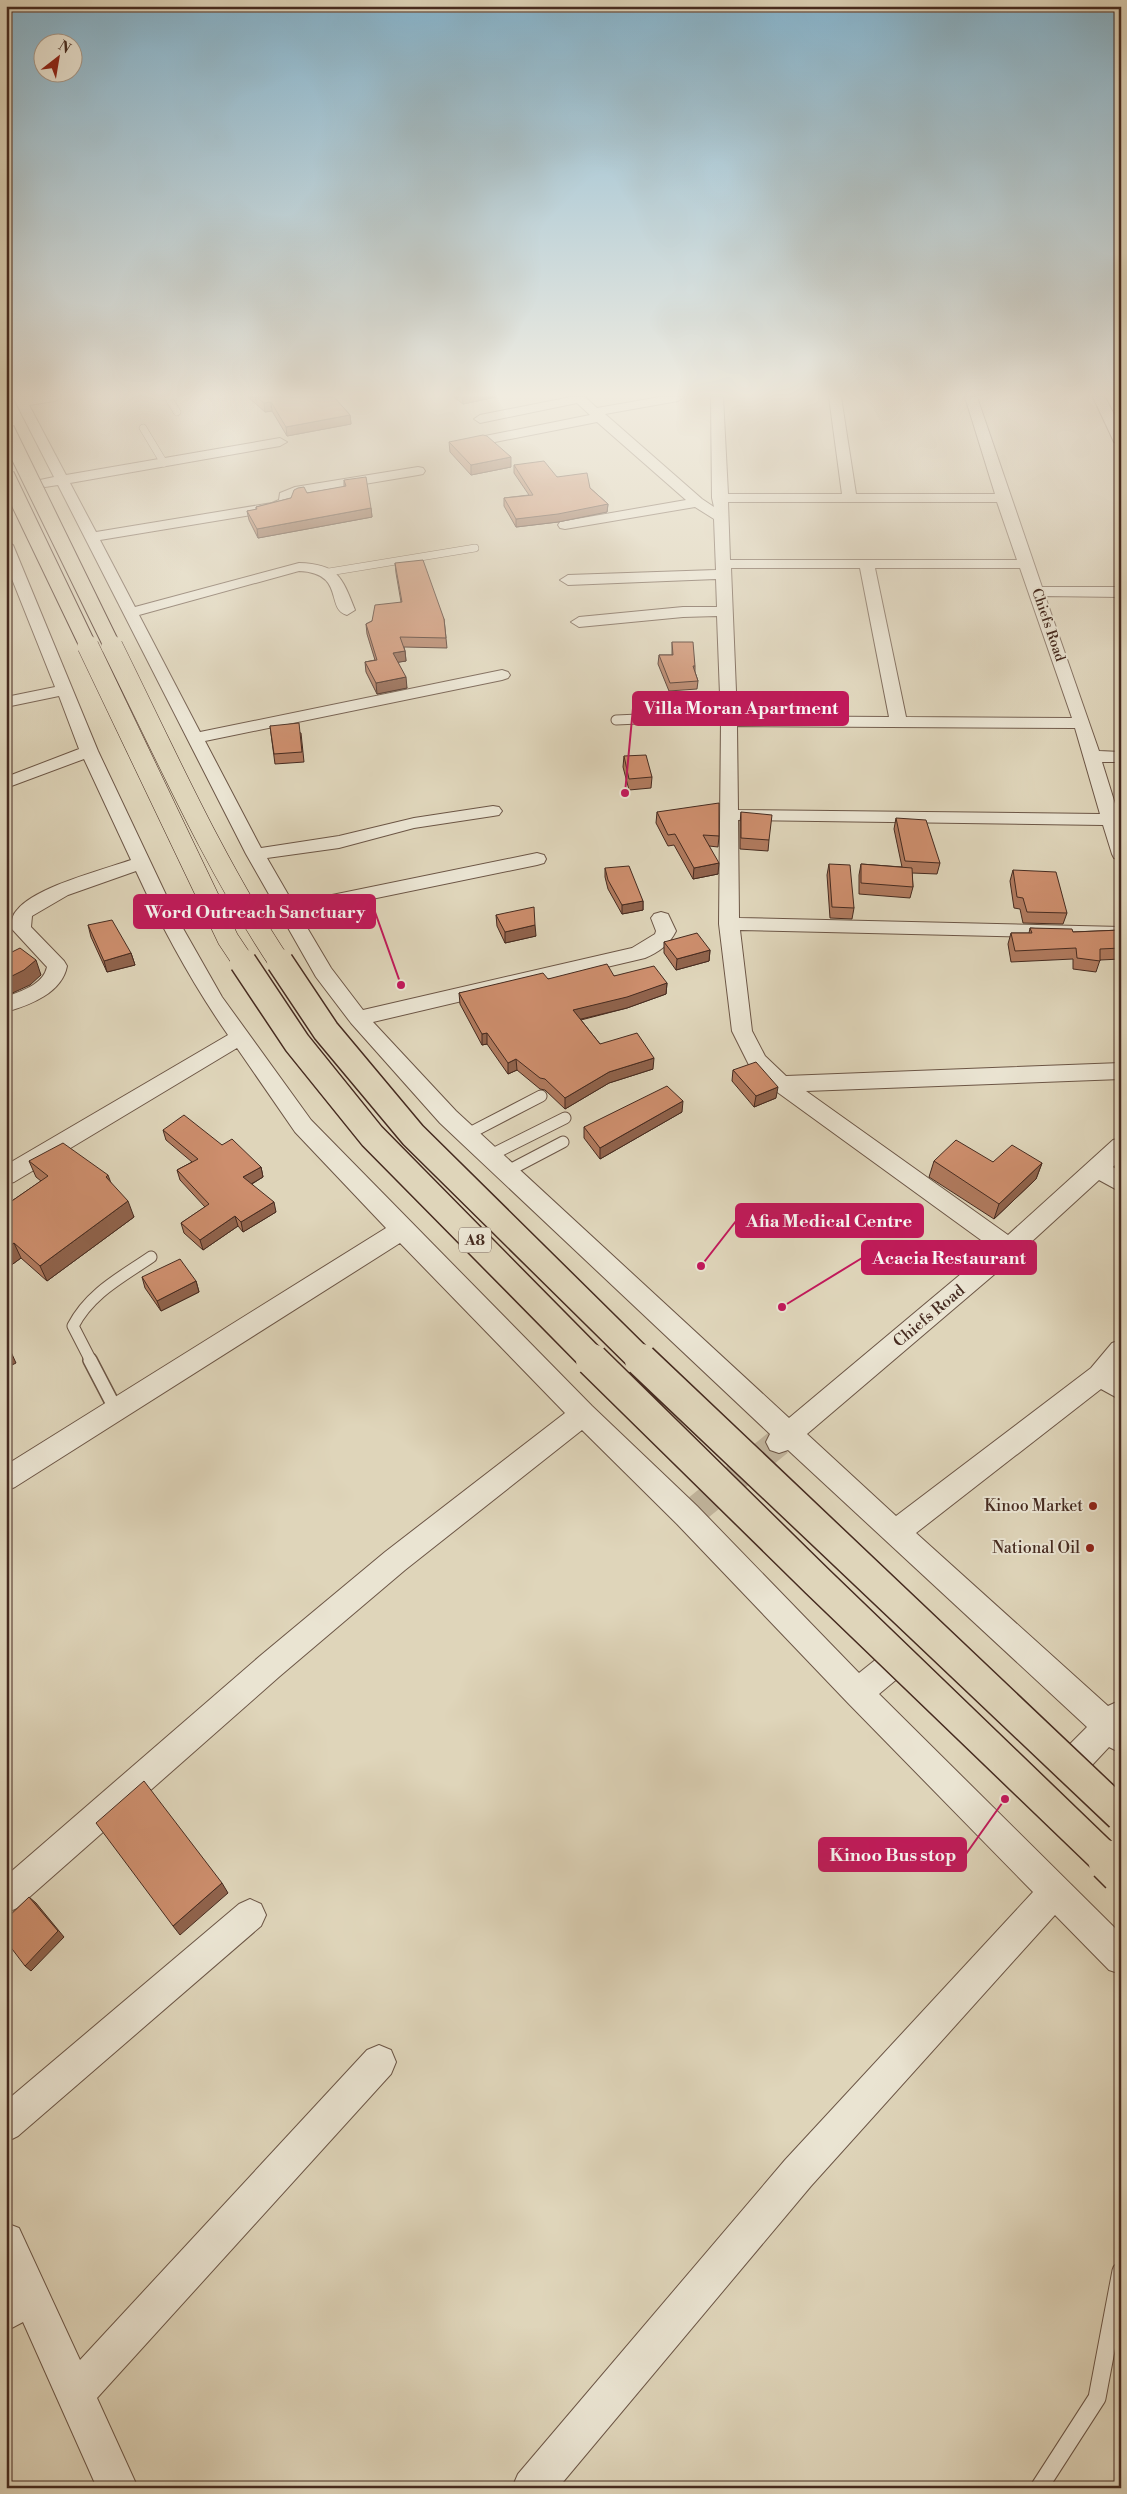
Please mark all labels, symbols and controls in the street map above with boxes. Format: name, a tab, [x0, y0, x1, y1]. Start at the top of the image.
north arrow	[32, 32, 82, 82]
text: N	[55, 37, 74, 58]
street label: Chiefs Road	[1027, 586, 1069, 664]
callout: Villa Moran Apartment	[633, 692, 848, 725]
text: Villa Moran Apartment	[643, 697, 839, 720]
callout: Word Outreach Sanctuary	[134, 895, 375, 928]
text: Word Outreach Sanctuary	[144, 901, 366, 924]
callout: Afia Medical Centre	[736, 1204, 923, 1237]
text: Afia Medical Centre	[745, 1210, 913, 1233]
road number: A8	[459, 1228, 491, 1252]
callout: Acacia Restaurant	[862, 1241, 1036, 1274]
text: Acacia Restaurant	[871, 1247, 1027, 1270]
street label: Chiefs Road	[889, 1280, 969, 1352]
place label: Kinoo Market	[984, 1496, 1083, 1516]
marker: Kinoo Market	[1087, 1500, 1099, 1512]
place label: National Oil	[992, 1538, 1080, 1558]
marker: National Oil	[1084, 1542, 1096, 1554]
callout: Kinoo Bus stop	[819, 1838, 966, 1871]
text: Kinoo Bus stop	[829, 1844, 957, 1867]

